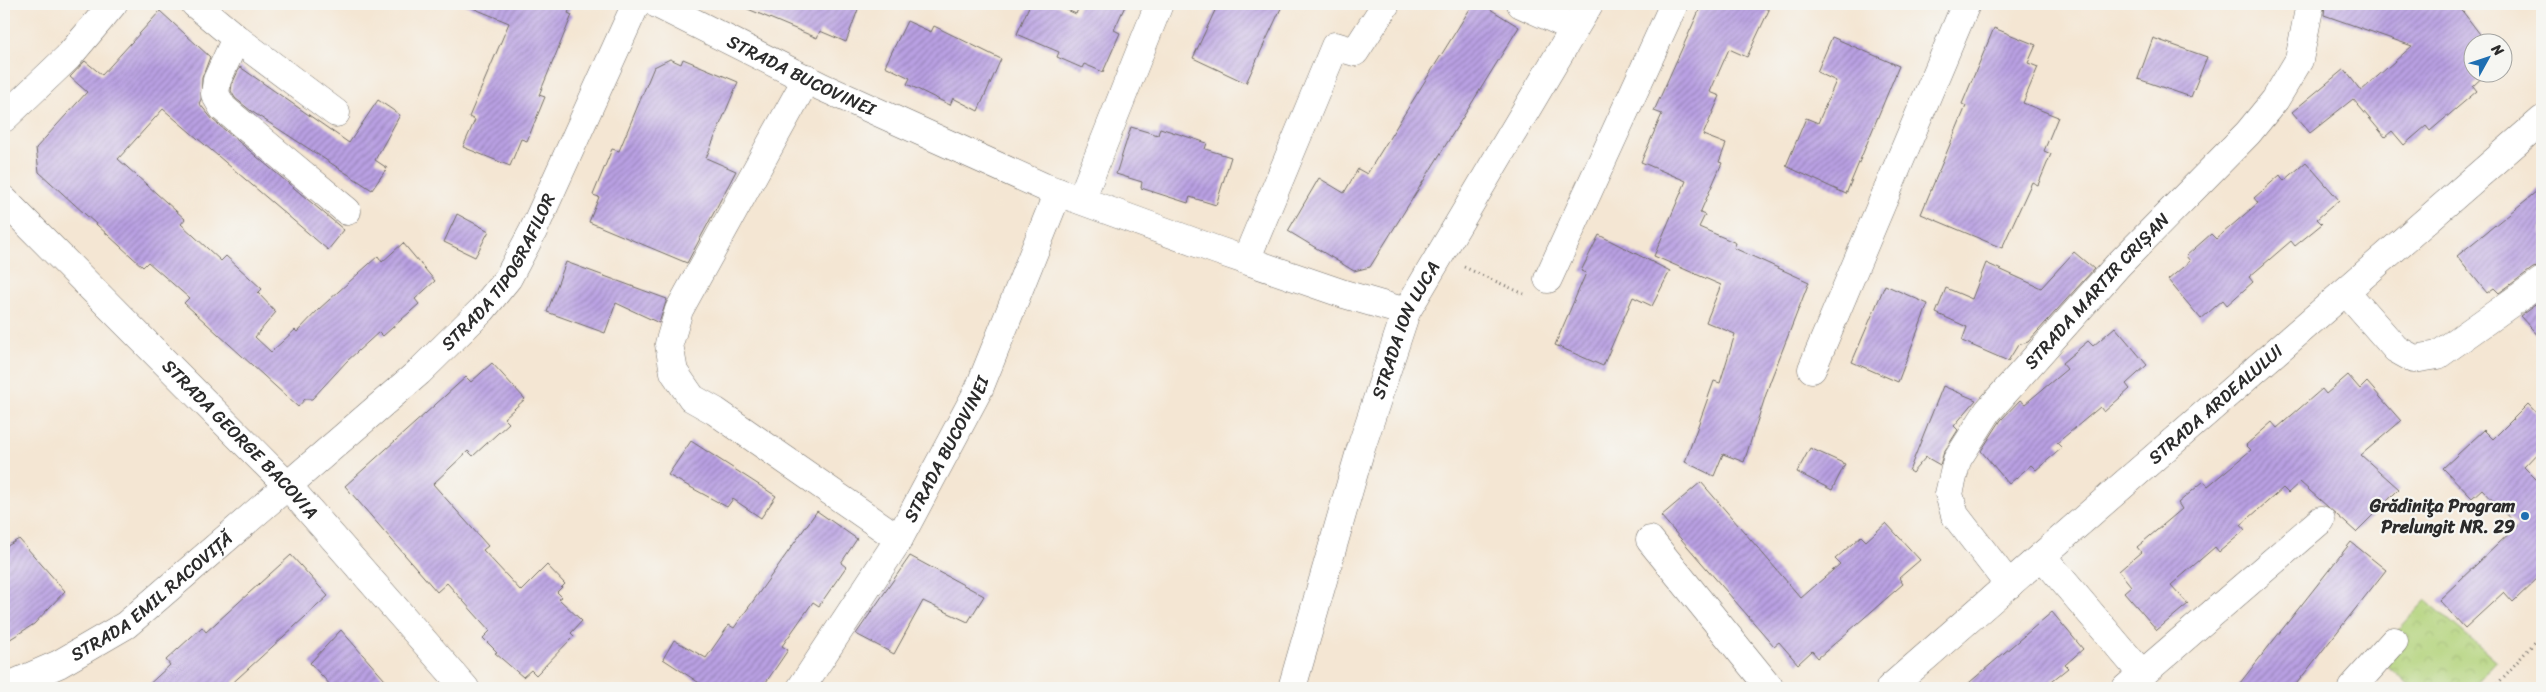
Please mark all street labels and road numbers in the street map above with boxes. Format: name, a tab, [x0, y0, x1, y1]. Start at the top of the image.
street label: STRADA BUCOVINEI	[721, 26, 883, 126]
street label: STRADA TIPOGRAFILOR	[433, 188, 564, 359]
street label: STRADA MARTIR CRIȘAN	[2016, 205, 2178, 377]
street label: STRADA ION LUCA	[1362, 255, 1449, 403]
street label: STRADA ARDEALULUI	[2141, 336, 2291, 473]
street label: STRADA GEORGE BACOVIA	[154, 351, 326, 527]
street label: STRADA BUCOVINEI	[895, 370, 999, 528]
street label: STRADA EMIL RACOVIȚĂ	[64, 523, 241, 670]

